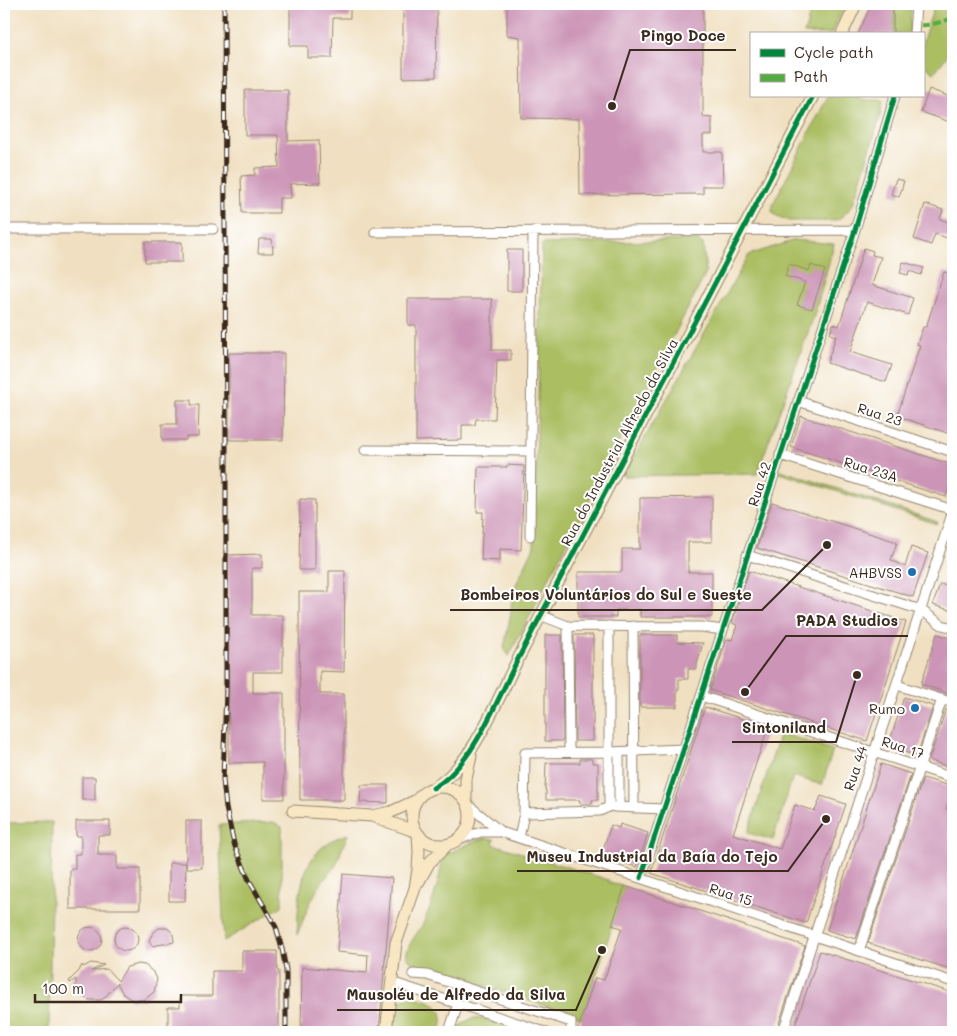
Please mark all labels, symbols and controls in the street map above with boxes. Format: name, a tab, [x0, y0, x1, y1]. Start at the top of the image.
callout: Pingo Doce	[630, 20, 736, 50]
text: Pingo Doce	[640, 25, 726, 45]
legend	[750, 32, 924, 98]
text: Cycle path	[794, 42, 873, 62]
text: Path	[794, 66, 828, 86]
street label: Rua do Industrial Alfredo da Silva	[556, 335, 682, 549]
street label: Rua 23	[855, 398, 905, 430]
street label: Rua 23A	[842, 452, 900, 486]
street label: Rua 42	[743, 459, 775, 509]
place label: AHBVSS	[849, 563, 902, 582]
marker: AHBVSS	[906, 566, 918, 578]
callout: Bombeiros Voluntários do Sul e Sueste	[450, 580, 762, 610]
text: Bombeiros Voluntários do Sul e Sueste	[460, 584, 752, 604]
callout: PADA Studios	[786, 606, 908, 636]
text: PADA Studios	[796, 610, 898, 630]
place label: Rumo	[869, 699, 905, 718]
marker: Rumo	[909, 702, 921, 714]
callout: Sintoniland	[732, 712, 836, 742]
text: Sintoniland	[742, 717, 826, 737]
street label: Rua 17	[879, 731, 927, 763]
street label: Rua 44	[839, 742, 871, 793]
callout: Museu Industrial da Baía do Tejo	[517, 841, 788, 871]
text: Museu Industrial da Baía do Tejo	[526, 846, 778, 866]
street label: Rua 15	[707, 878, 755, 910]
scale bar	[35, 971, 181, 1003]
text: 100 m	[42, 978, 84, 998]
callout: Mausoléu de Alfredo da Silva	[337, 980, 576, 1010]
text: Mausoléu de Alfredo da Silva	[346, 984, 566, 1004]

